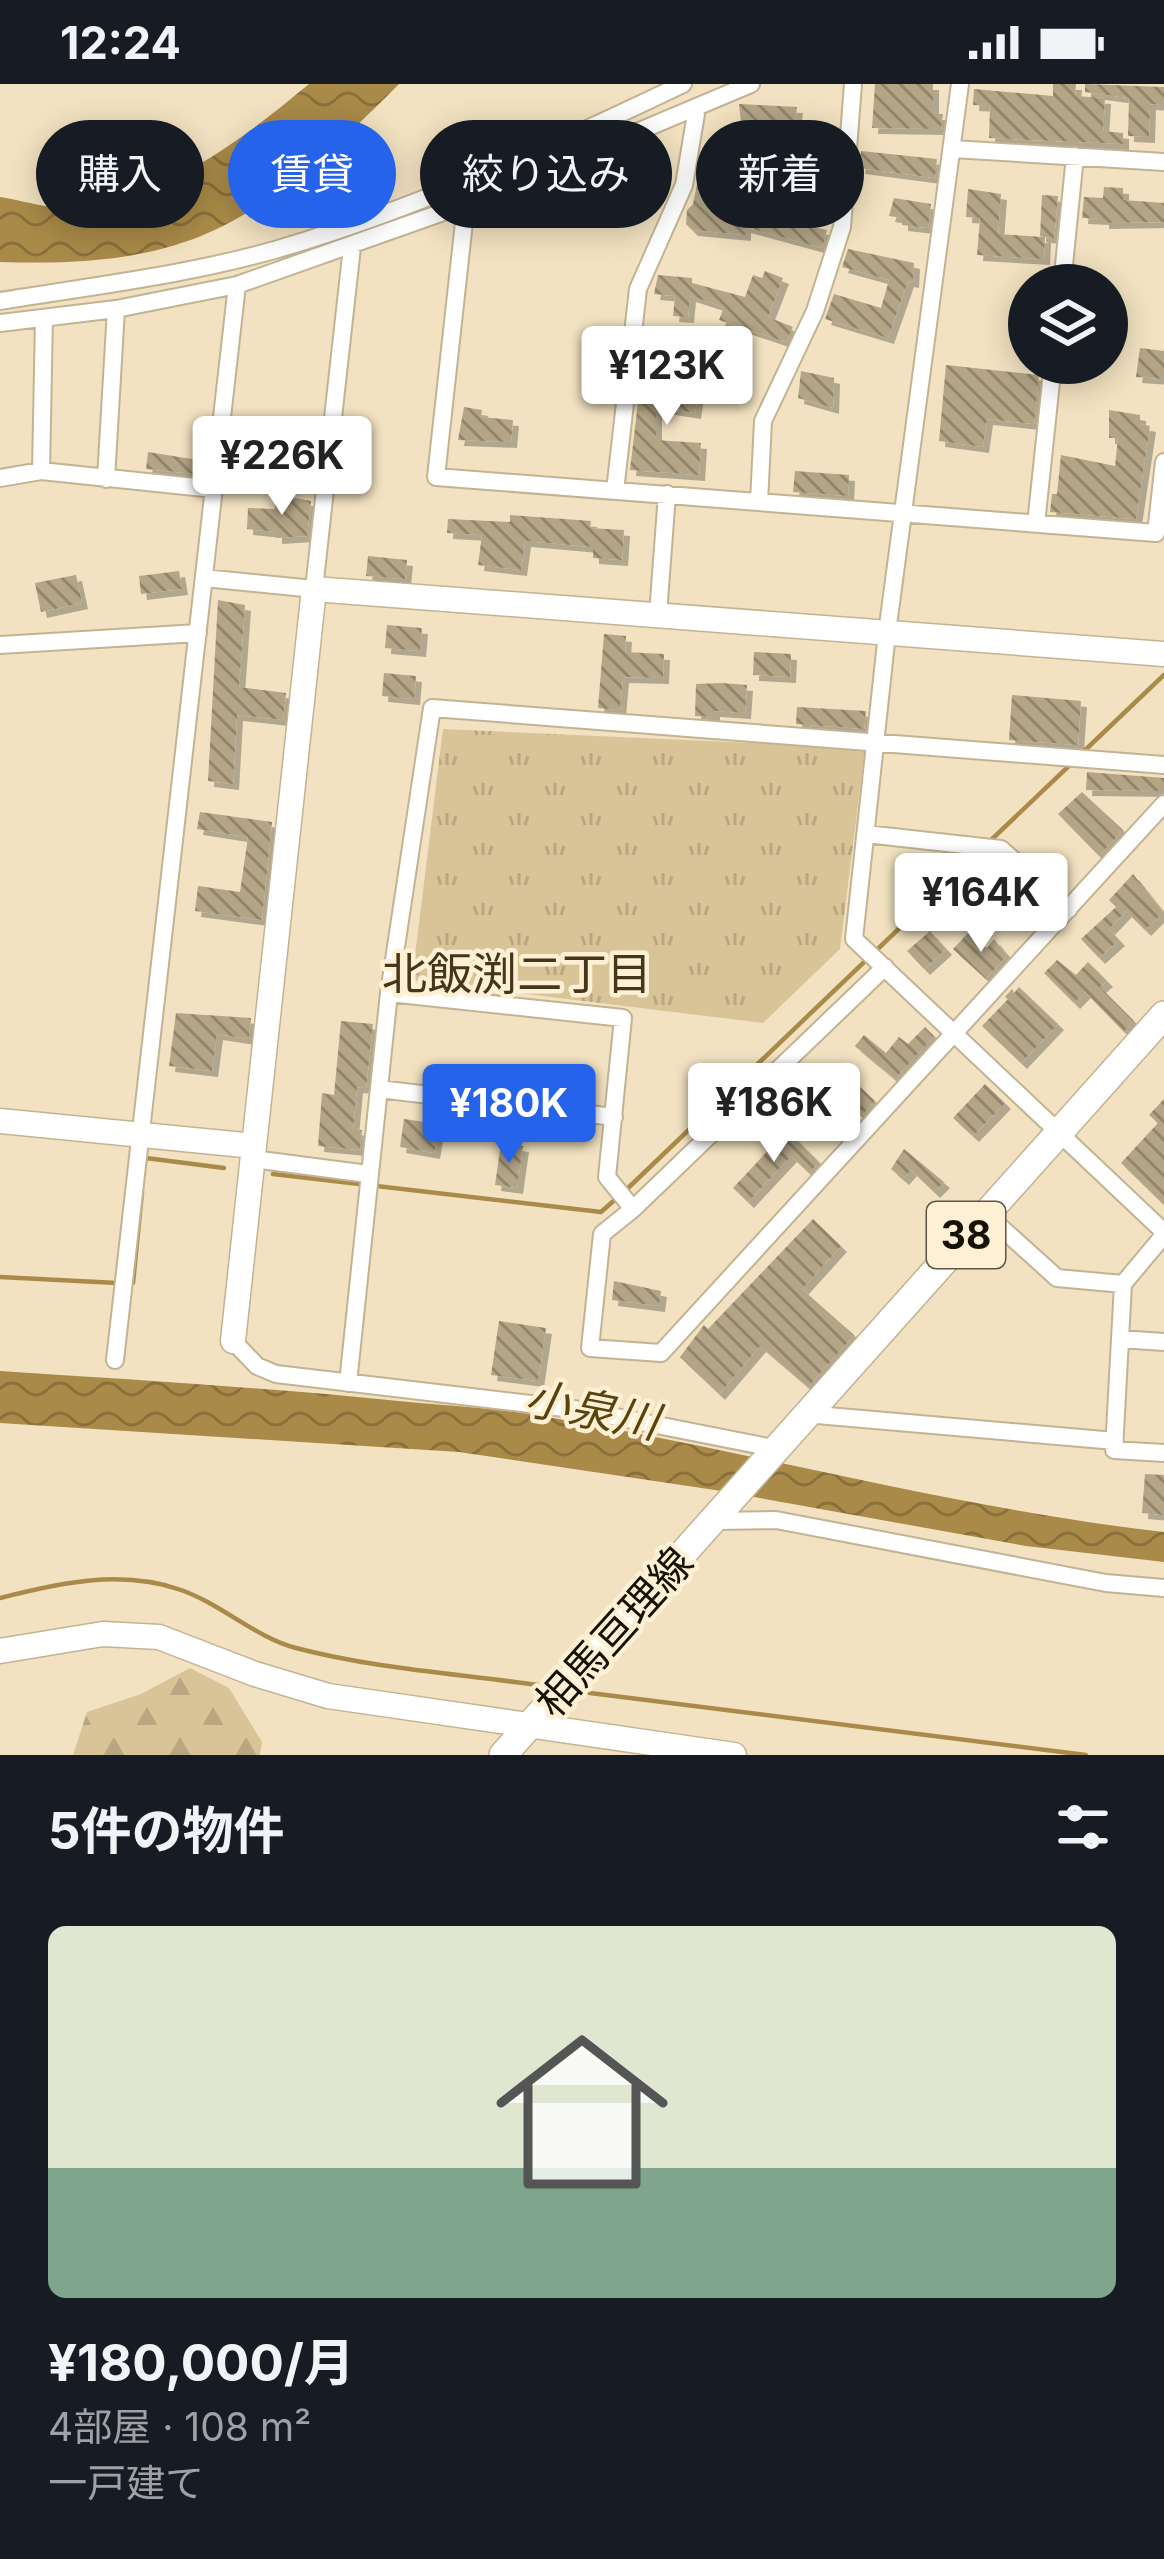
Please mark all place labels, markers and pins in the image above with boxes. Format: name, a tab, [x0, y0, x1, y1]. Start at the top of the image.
pin: ¥123K	[583, 326, 751, 428]
pin: ¥226K	[198, 416, 366, 518]
pin: ¥164K	[897, 853, 1065, 955]
pin: ¥186K	[690, 1063, 858, 1165]
pin: ¥180K	[425, 1064, 593, 1166]

